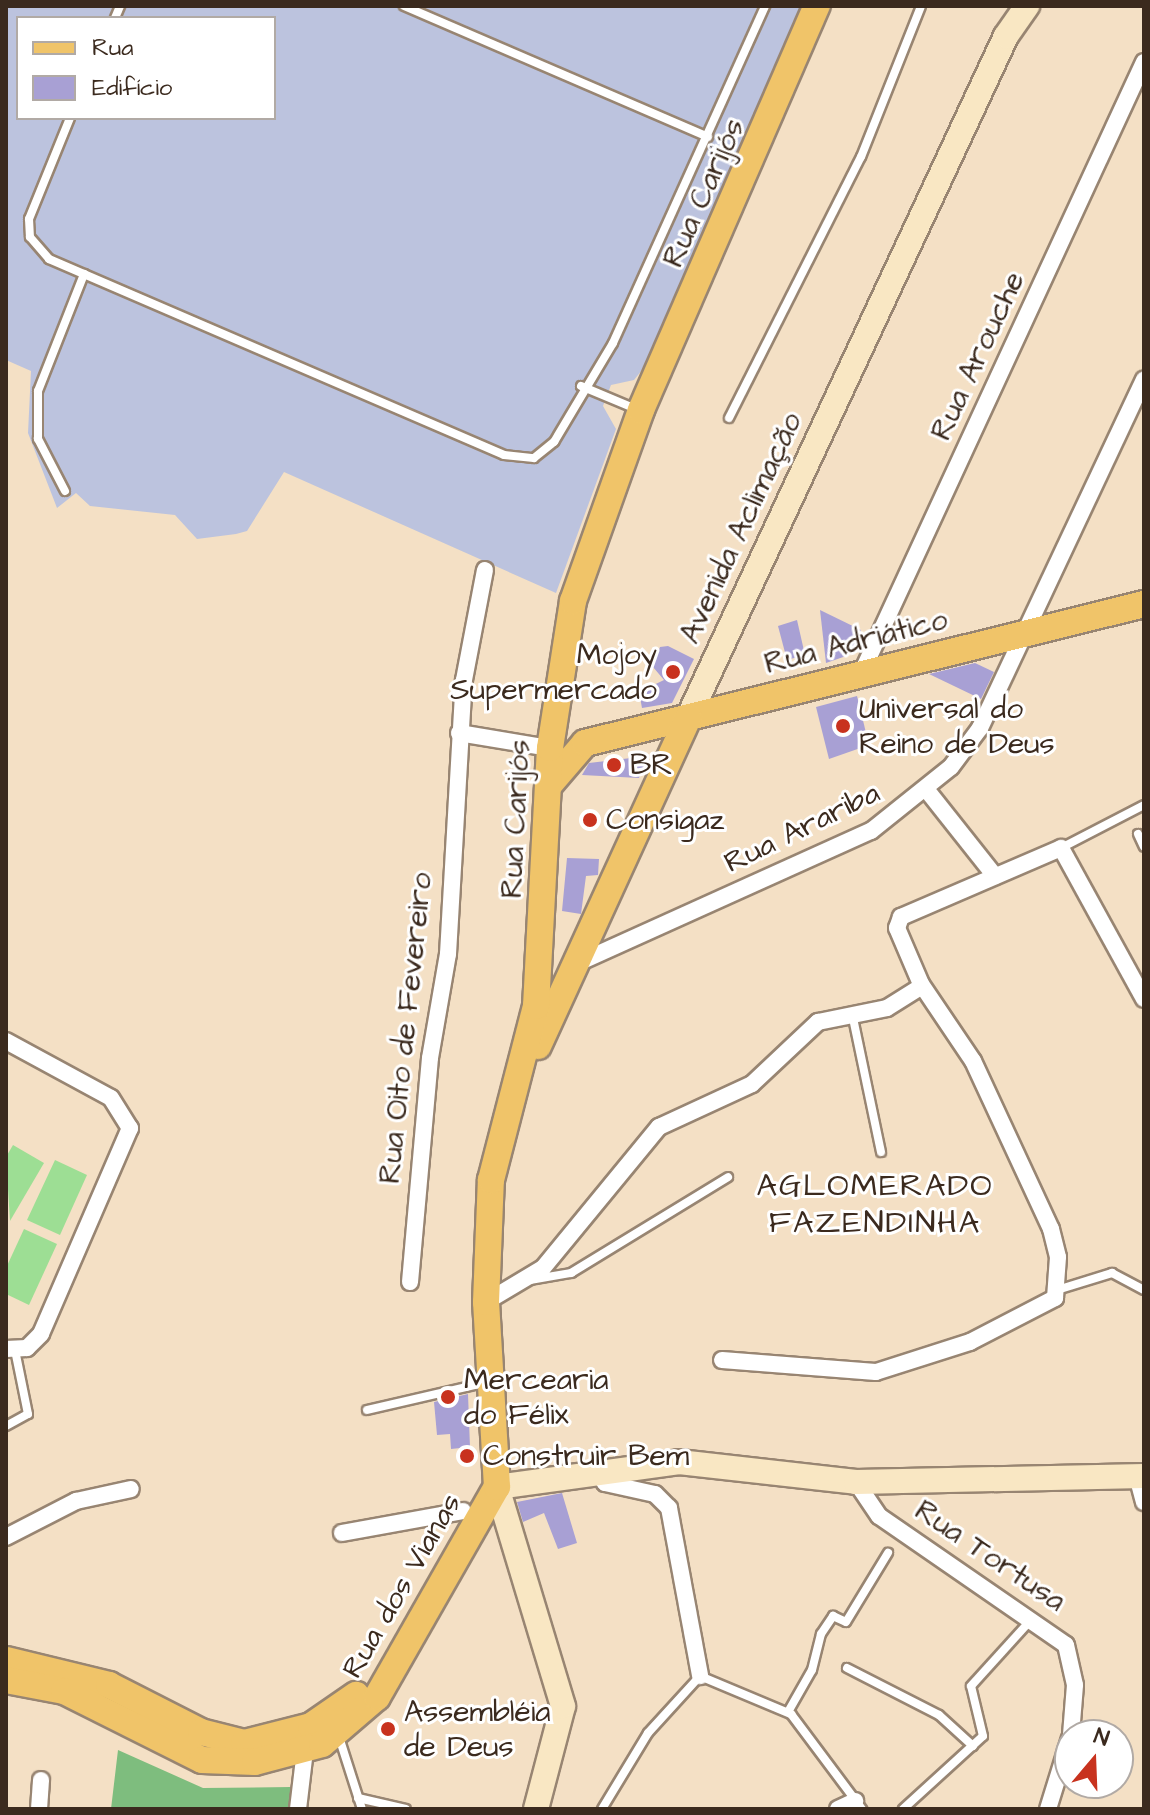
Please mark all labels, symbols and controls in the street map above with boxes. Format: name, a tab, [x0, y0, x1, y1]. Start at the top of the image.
legend	[16, 16, 276, 120]
text: Rua	[92, 31, 134, 65]
text: Edifício	[92, 71, 172, 105]
street label: Rua Carijós	[655, 113, 753, 273]
street label: Rua Arouche	[923, 266, 1033, 446]
street label: Avenida Aclimação	[672, 407, 810, 649]
street label: Rua Adriático	[761, 602, 951, 682]
place label: Mojoy Supermercado	[450, 637, 657, 708]
marker: Mojoy Supermercado	[664, 663, 682, 681]
place label: Universal do Reino de Deus	[859, 691, 1055, 762]
marker: Universal do Reino de Deus	[834, 717, 852, 735]
street label: Rua Carijós	[494, 739, 538, 899]
place label: BR	[630, 747, 673, 783]
marker: BR	[605, 756, 623, 774]
street label: Rua Arariba	[719, 775, 885, 881]
place label: Consigaz	[606, 802, 724, 838]
marker: Consigaz	[581, 811, 599, 829]
street label: Rua Oito de Fevereiro	[372, 871, 440, 1185]
district label: AGLOMERADO FAZENDINHA	[756, 1168, 994, 1243]
place label: Mercearia do Félix	[464, 1362, 608, 1432]
marker: Mercearia do Félix	[439, 1388, 457, 1406]
place label: Construir Bem	[483, 1438, 689, 1474]
marker: Construir Bem	[458, 1447, 476, 1465]
street label: Rua dos Vianas	[335, 1487, 469, 1685]
street label: Rua Tortusa	[908, 1493, 1072, 1619]
place label: Assembléia de Deus	[404, 1694, 551, 1764]
north arrow	[1054, 1719, 1134, 1799]
marker: Assembléia de Deus	[379, 1720, 397, 1738]
text: N	[1090, 1721, 1113, 1755]

